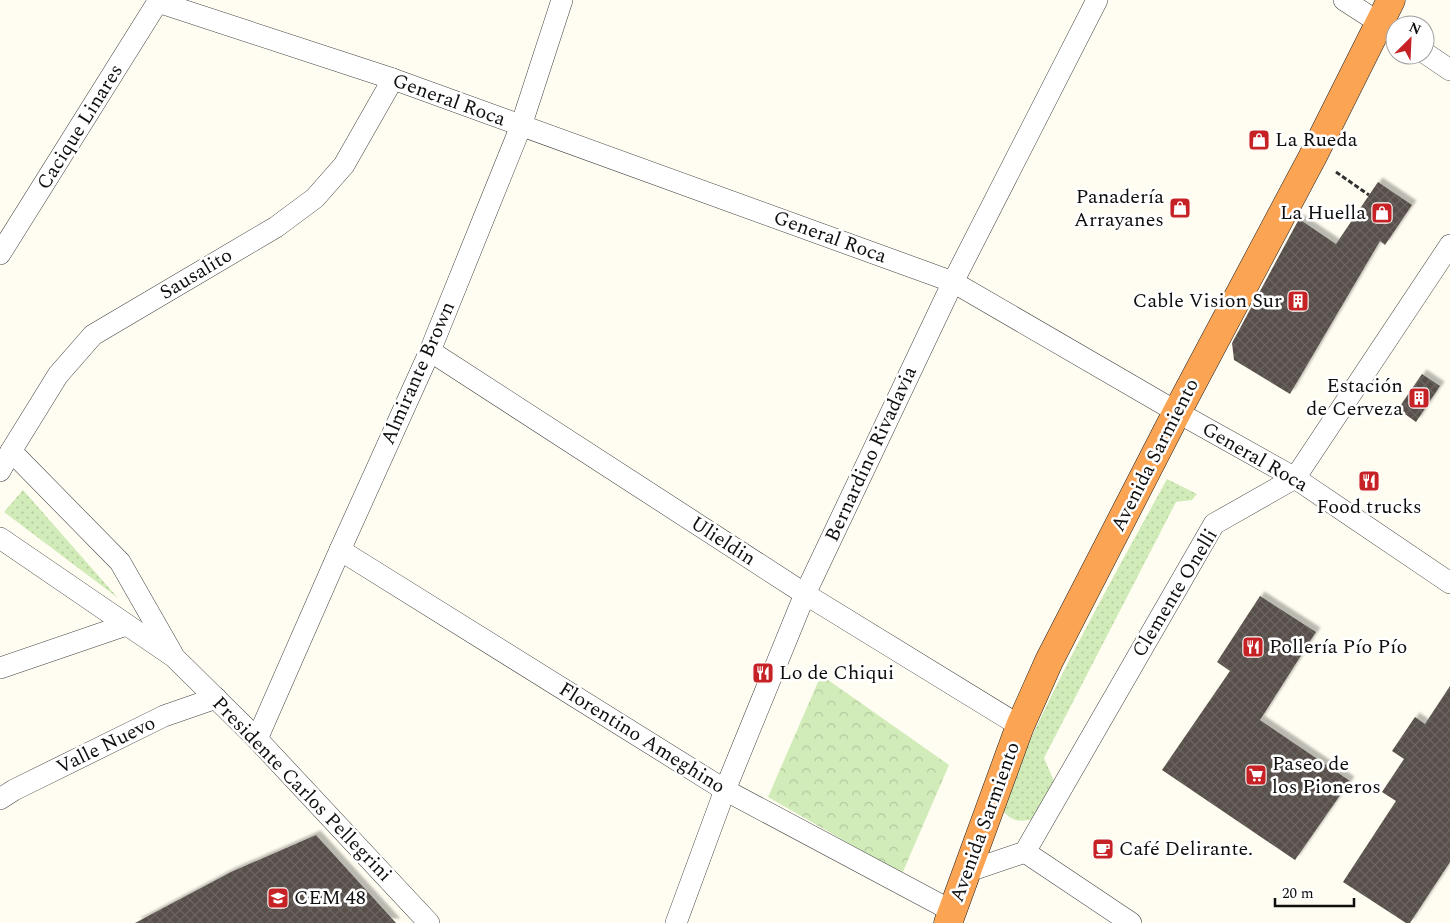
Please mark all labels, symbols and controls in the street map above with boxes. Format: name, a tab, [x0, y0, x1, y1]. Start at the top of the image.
north arrow	[1385, 15, 1435, 65]
text: N	[1406, 17, 1425, 40]
street label: Cacique Linares	[29, 58, 131, 196]
street label: General Roca	[388, 66, 510, 134]
place label: La Rueda	[1275, 125, 1358, 155]
shop icon: La Rueda	[1247, 128, 1271, 152]
place label: Panadería Arrayanes	[1074, 182, 1164, 235]
shop icon: Panadería Arrayanes	[1168, 196, 1192, 220]
place label: La Huella	[1280, 198, 1366, 228]
shop icon: La Huella	[1370, 201, 1394, 225]
street label: General Roca	[769, 203, 891, 271]
street label: Sausalito	[154, 240, 238, 308]
place label: Cable Vision Sur	[1133, 286, 1282, 316]
building icon: Cable Vision Sur	[1286, 289, 1310, 313]
street label: Almirante Brown	[373, 297, 463, 449]
street label: Bernardino Rivadavia	[817, 361, 925, 547]
place label: Estación de Cerveza	[1306, 371, 1403, 424]
street label: Avenida Sarmiento	[1103, 373, 1207, 537]
building icon: Estación de Cerveza	[1407, 386, 1431, 410]
street label: General Roca	[1196, 414, 1314, 500]
restaurant icon: Food trucks	[1357, 469, 1381, 493]
place label: Food trucks	[1316, 492, 1422, 522]
street label: Ulieldin	[684, 509, 762, 573]
street label: Clemente Onelli	[1125, 523, 1225, 663]
place label: Pollería Pío Pío	[1269, 632, 1407, 662]
restaurant icon: Pollería Pío Pío	[1241, 635, 1265, 659]
place label: Lo de Chiqui	[779, 658, 894, 688]
restaurant icon: Lo de Chiqui	[751, 661, 775, 685]
street label: Florentino Ameghino	[553, 675, 731, 801]
street label: Presidente Carlos Pellegrini	[205, 689, 399, 889]
street label: Valle Nuevo	[51, 708, 161, 782]
street label: Avenida Sarmiento	[942, 738, 1028, 906]
place label: Paseo de los Pioneros	[1272, 749, 1381, 802]
supermarket icon: Paseo de los Pioneros	[1244, 763, 1268, 787]
place label: Café Delirante.	[1119, 834, 1253, 864]
cafe icon: Café Delirante.	[1091, 837, 1115, 861]
scale bar	[1275, 876, 1354, 908]
text: 20 m	[1282, 882, 1314, 905]
place label: CEM 48	[294, 883, 366, 913]
school or university icon: CEM 48	[266, 886, 290, 910]

